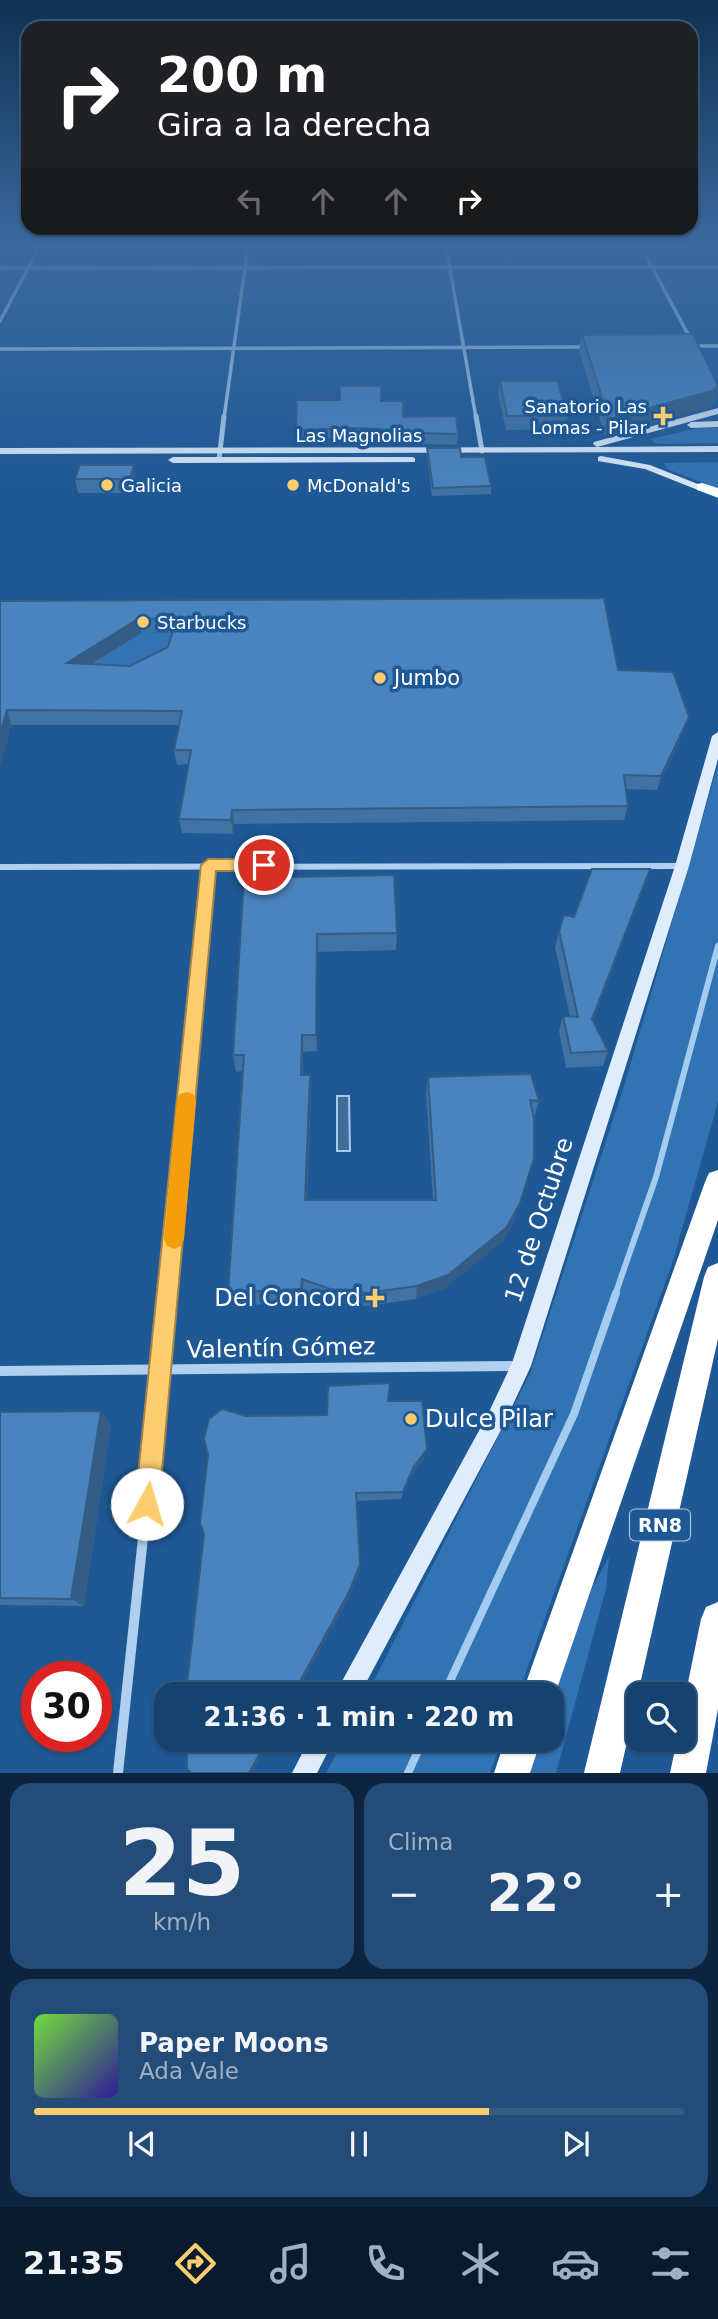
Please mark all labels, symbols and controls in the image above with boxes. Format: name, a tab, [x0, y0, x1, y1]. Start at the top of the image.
text: 200 m	[157, 47, 327, 104]
icon: right	[42, 49, 133, 140]
text: Gira a la derecha	[157, 106, 432, 144]
icon: left	[231, 182, 269, 220]
icon: ahead	[304, 182, 342, 220]
icon: ahead	[377, 182, 415, 220]
icon: right	[450, 182, 488, 220]
place label: Sanatorio Las Lomas - Pilar	[524, 396, 648, 438]
marker: Sanatorio Las Lomas - Pilar	[653, 406, 673, 426]
street label: Las Magnolias	[296, 425, 422, 446]
place label: Galicia	[121, 475, 182, 496]
place label: McDonald's	[307, 475, 411, 496]
marker: Galicia	[99, 477, 115, 493]
marker: McDonald's	[285, 477, 301, 493]
place label: Starbucks	[157, 612, 246, 633]
marker: Starbucks	[135, 614, 151, 630]
place label: Jumbo	[392, 666, 460, 690]
marker: Jumbo	[372, 670, 388, 686]
pin	[234, 835, 294, 895]
icon: arrive	[245, 846, 283, 884]
street label: 12 de Octubre	[499, 1134, 579, 1306]
place label: Del Concord	[214, 1284, 361, 1312]
marker: Del Concord	[367, 1290, 383, 1306]
street label: Valentín Gómez	[186, 1332, 376, 1364]
place label: Dulce Pilar	[425, 1405, 553, 1433]
marker: Dulce Pilar	[403, 1411, 419, 1427]
position arrow	[110, 1467, 184, 1541]
road number: RN8	[630, 1510, 690, 1540]
speed limit sign: 30	[21, 1661, 112, 1752]
map controls	[626, 1682, 696, 1752]
button: search	[626, 1682, 696, 1752]
text: 21:36 · 1 min · 220 m	[204, 1702, 514, 1732]
text: 25	[119, 1811, 245, 1916]
text: Clima	[388, 1829, 453, 1855]
text: 22°	[487, 1863, 585, 1923]
text: −	[388, 1872, 420, 1916]
text: +	[652, 1872, 684, 1916]
text: km/h	[153, 1909, 211, 1935]
text: Paper Moons	[139, 2028, 329, 2058]
text: Ada Vale	[139, 2058, 239, 2084]
icon: previous	[123, 2125, 161, 2163]
icon: pause	[340, 2125, 378, 2163]
icon: next	[557, 2125, 595, 2163]
icon: directions	[171, 2239, 220, 2288]
icon: music	[266, 2239, 315, 2288]
icon: phone	[361, 2239, 410, 2288]
icon: climate	[456, 2239, 505, 2288]
icon: car	[551, 2239, 600, 2288]
icon: filters	[646, 2239, 695, 2288]
text: 21:35	[23, 2244, 125, 2282]

